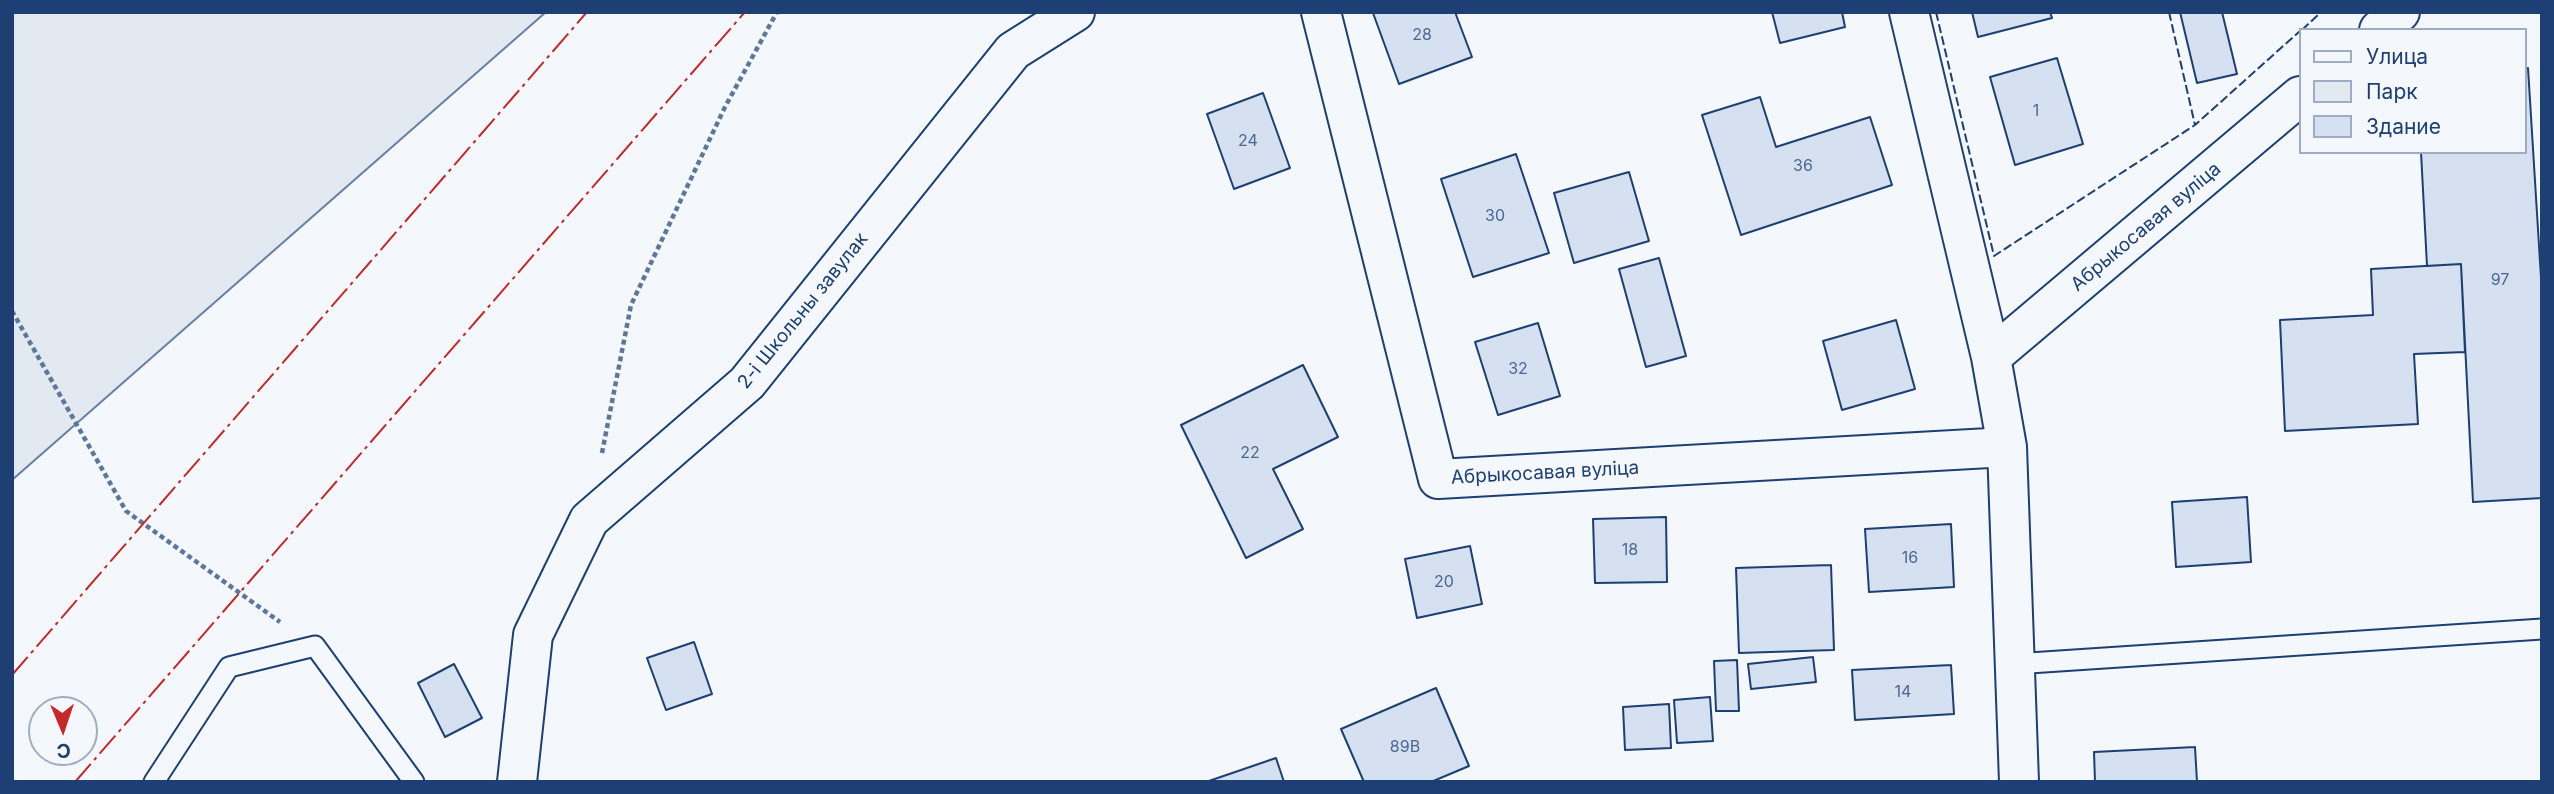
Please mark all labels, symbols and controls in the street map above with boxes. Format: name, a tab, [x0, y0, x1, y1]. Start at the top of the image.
house number: 28	[1412, 25, 1432, 45]
legend	[2298, 28, 2526, 154]
text: Улица	[2366, 44, 2428, 69]
text: Парк	[2366, 79, 2418, 104]
house number: 1	[2033, 101, 2039, 121]
text: Здание	[2366, 114, 2441, 139]
house number: 24	[1238, 131, 1258, 151]
house number: 36	[1793, 156, 1813, 176]
street label: Абрыкосавая вуліца	[2067, 158, 2225, 296]
house number: 30	[1485, 206, 1505, 226]
street label: 2-і Школьны завулак	[733, 228, 873, 394]
house number: 97	[2491, 270, 2509, 290]
house number: 32	[1508, 359, 1528, 379]
house number: 22	[1240, 443, 1260, 463]
street label: Абрыкосавая вуліца	[1450, 457, 1640, 489]
house number: 18	[1622, 540, 1638, 560]
house number: 16	[1902, 548, 1918, 568]
house number: 20	[1434, 572, 1454, 592]
house number: 14	[1895, 682, 1911, 702]
north arrow	[28, 696, 98, 766]
house number: 89В	[1390, 737, 1420, 757]
text: С	[56, 739, 71, 762]

